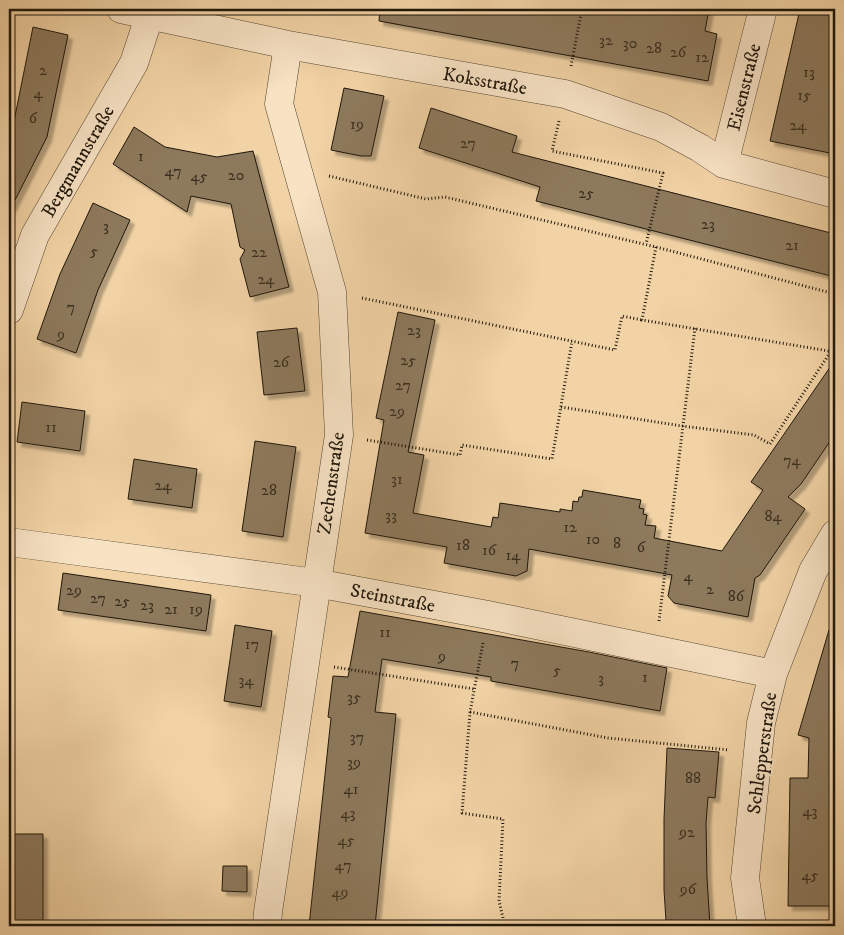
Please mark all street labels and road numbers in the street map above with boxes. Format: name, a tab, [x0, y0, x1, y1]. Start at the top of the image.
street label: Eisenstraße	[722, 41, 766, 134]
street label: Koksstraße	[441, 63, 529, 100]
street label: Bergmannstraße	[37, 102, 120, 222]
street label: Zechenstraße	[313, 431, 350, 536]
street label: Steinstraße	[348, 579, 437, 618]
street label: Schlepperstraße	[743, 691, 782, 815]

